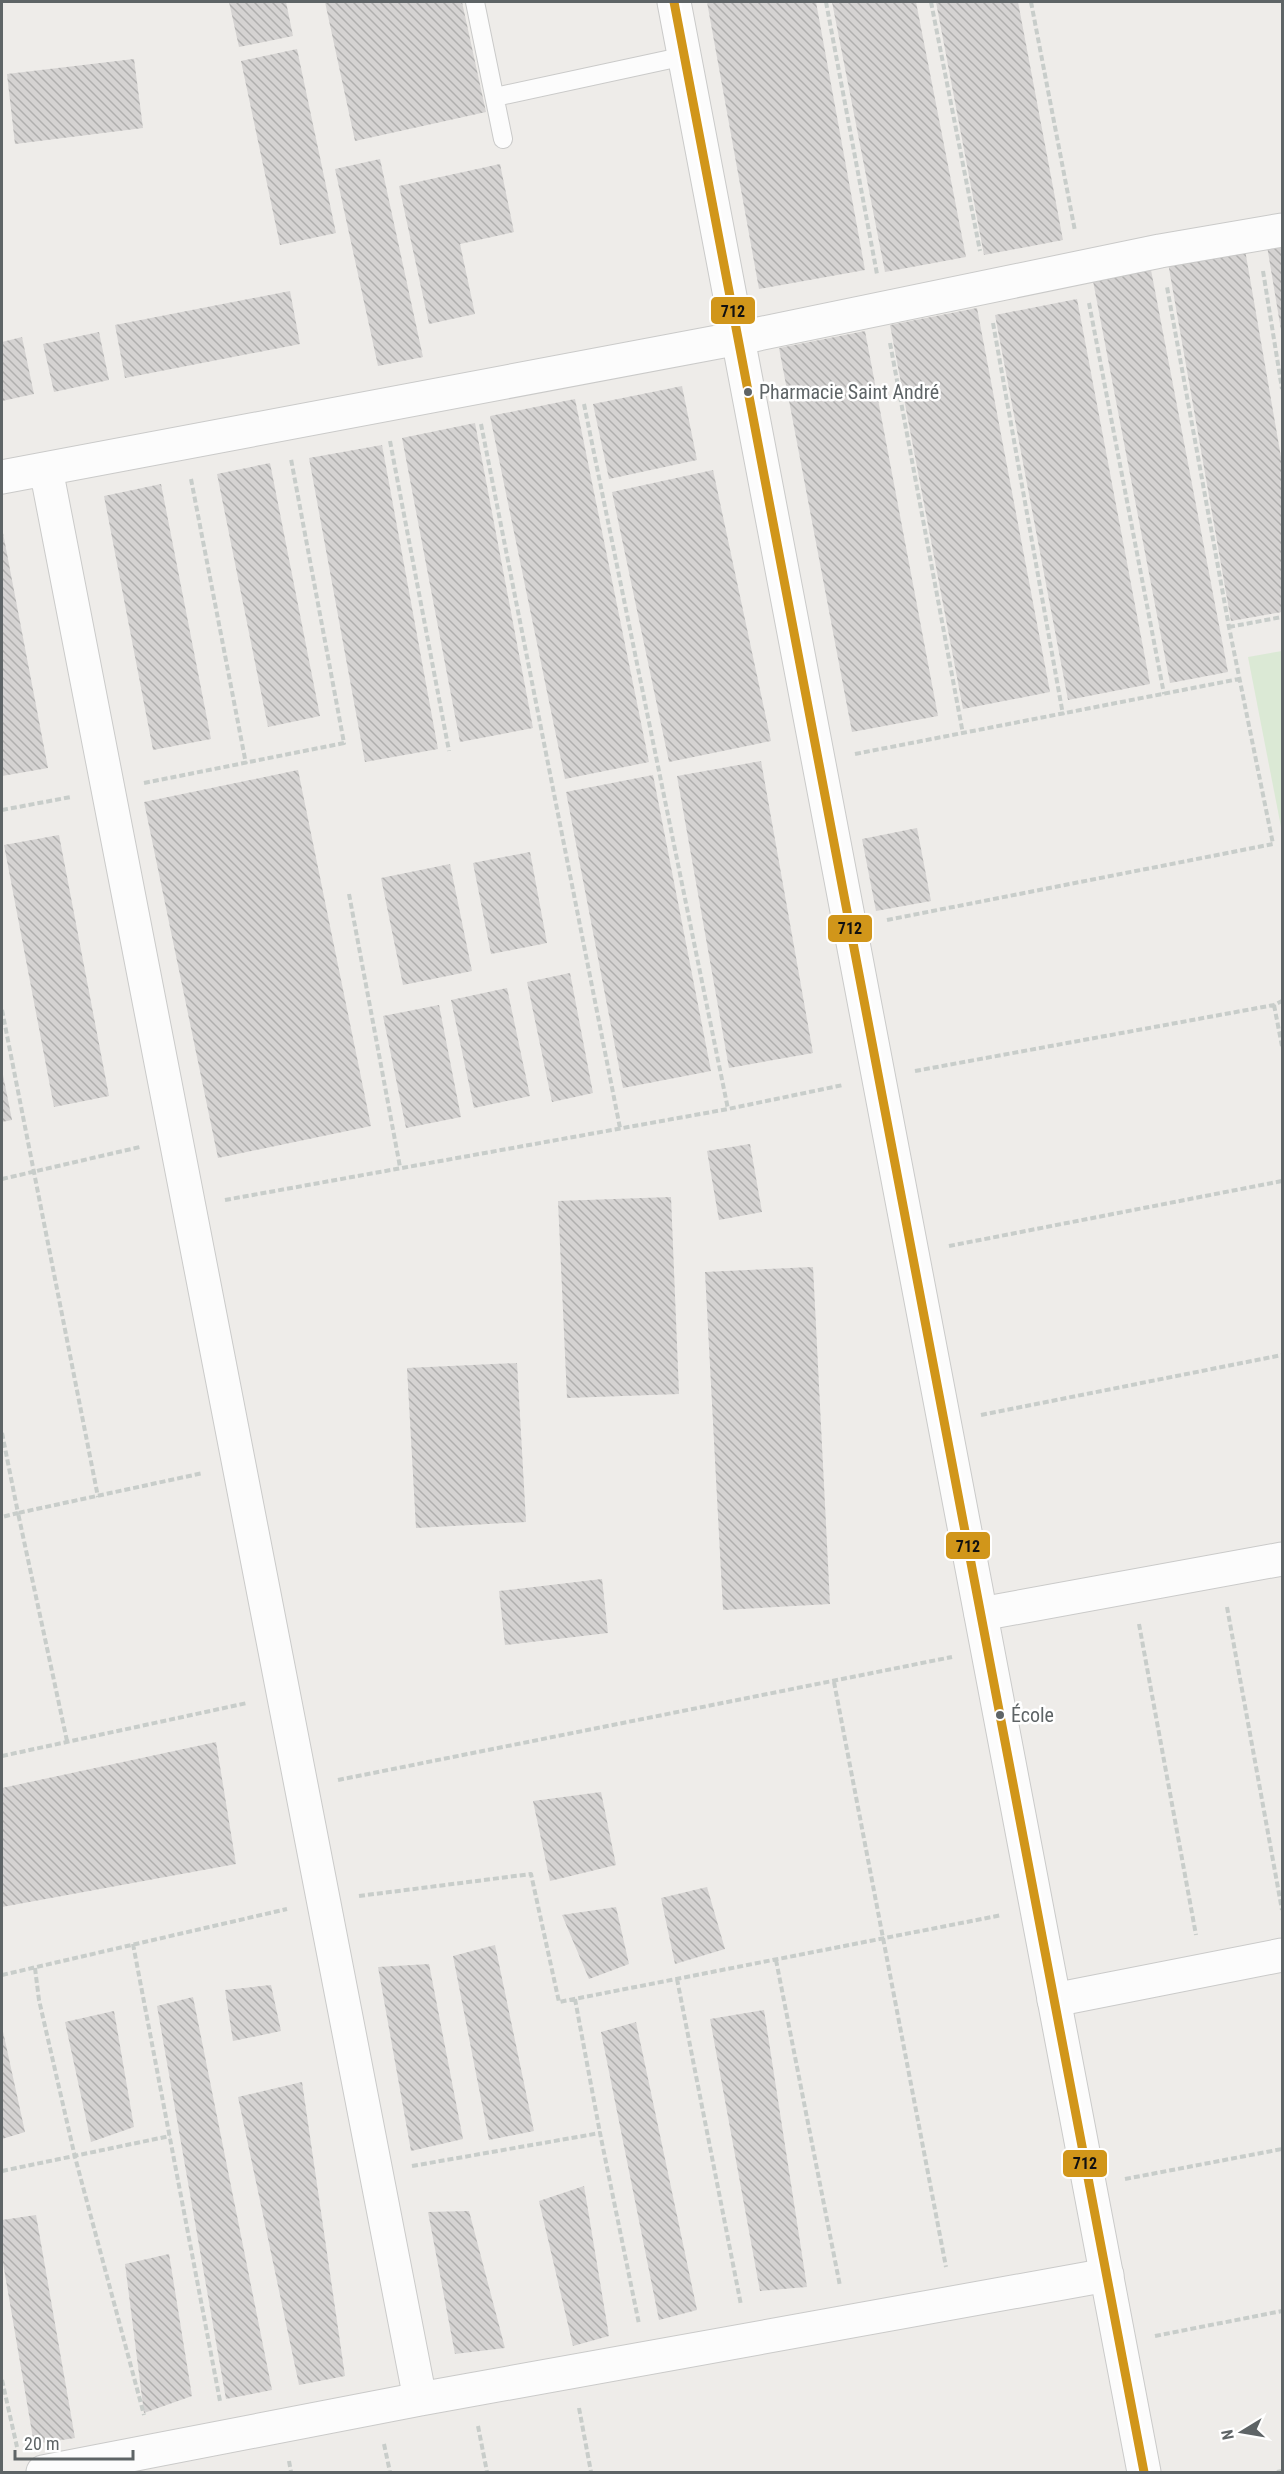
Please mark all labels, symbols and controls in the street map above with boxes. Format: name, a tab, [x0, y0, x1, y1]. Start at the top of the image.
line badge: 712	[710, 296, 756, 325]
text: 712	[721, 302, 745, 321]
place label: Pharmacie Saint André	[759, 380, 939, 404]
marker: Pharmacie Saint André	[742, 386, 754, 398]
line badge: 712	[827, 914, 873, 943]
text: 712	[838, 919, 862, 938]
line badge: 712	[945, 1531, 991, 1560]
text: 712	[956, 1537, 980, 1556]
place label: École	[1011, 1703, 1054, 1727]
marker: École	[994, 1709, 1006, 1721]
line badge: 712	[1062, 2149, 1108, 2178]
text: 712	[1073, 2154, 1097, 2173]
north arrow	[1212, 2402, 1272, 2462]
scale bar	[15, 2423, 134, 2461]
text: N	[1218, 2428, 1238, 2441]
text: 20 m	[24, 2433, 59, 2454]

